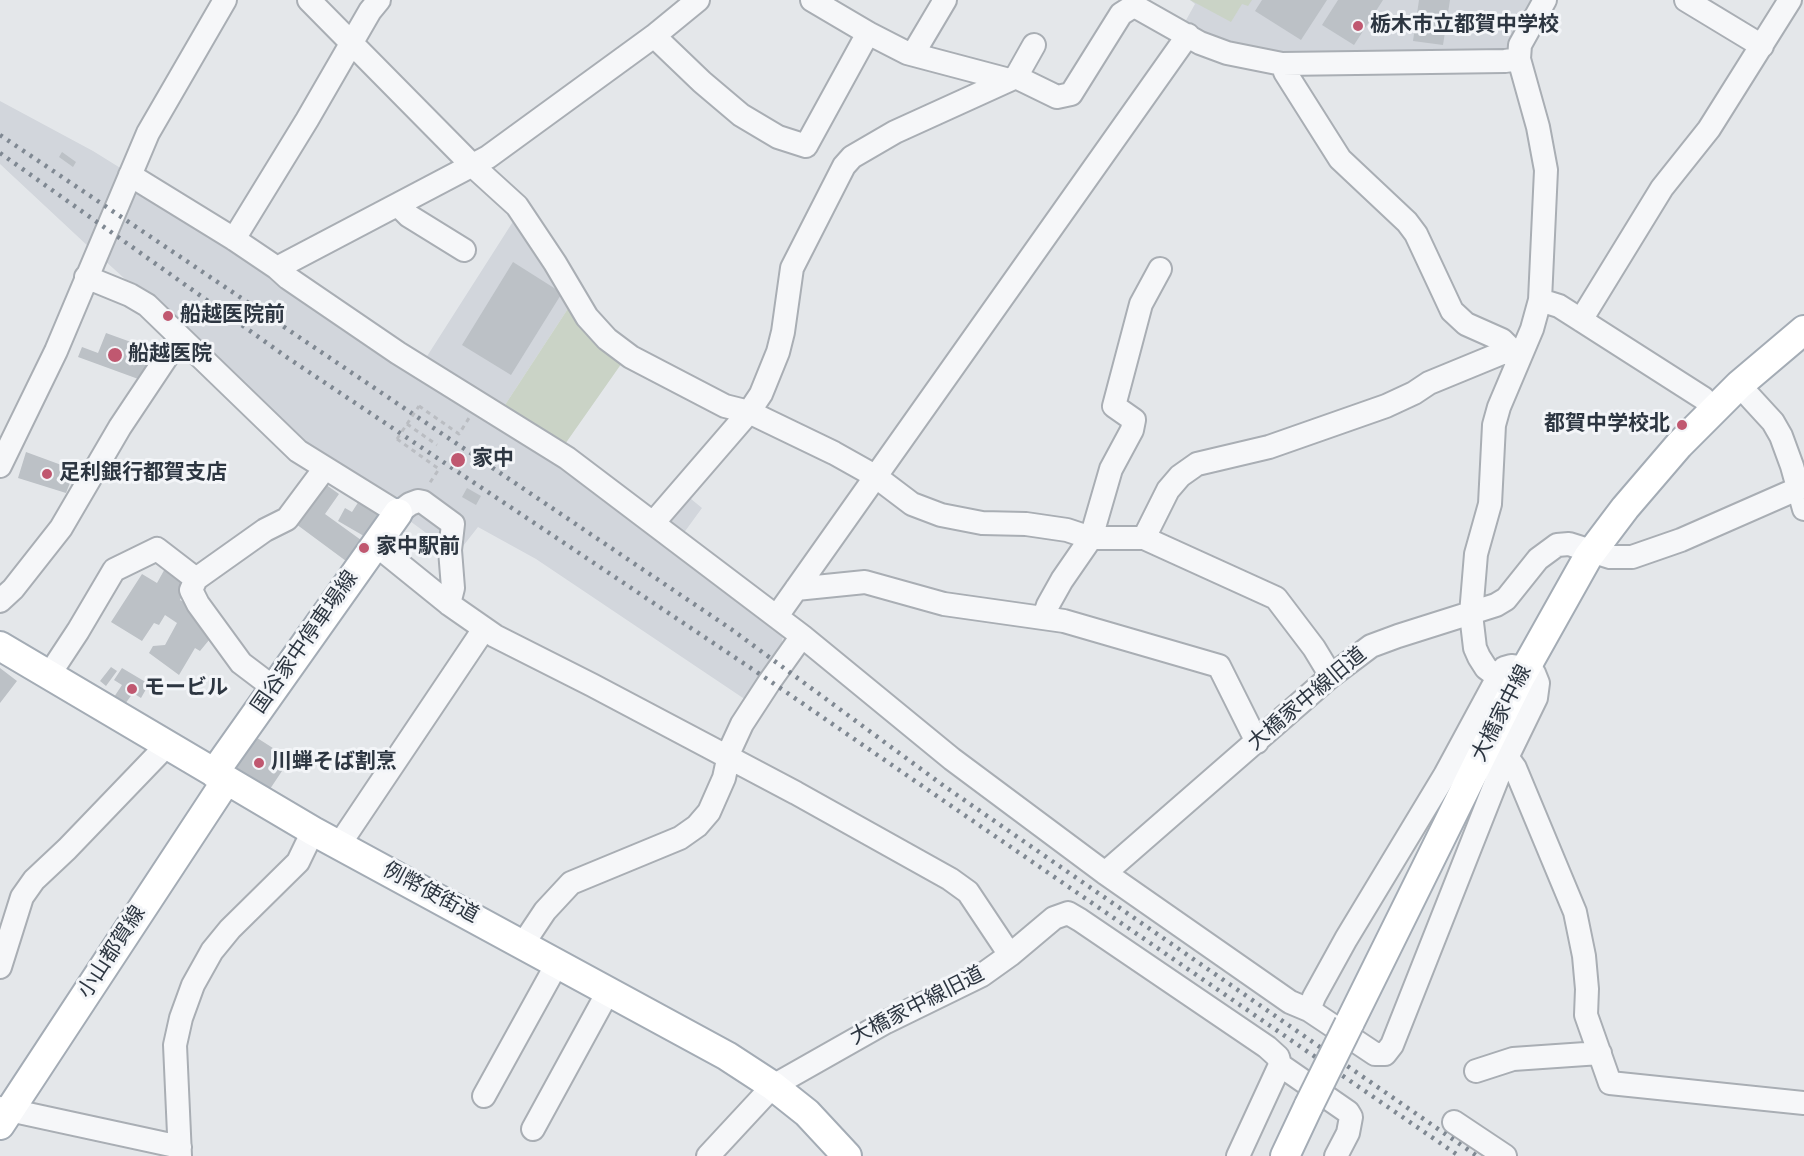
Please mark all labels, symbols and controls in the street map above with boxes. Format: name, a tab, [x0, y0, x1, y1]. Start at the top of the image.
place label: 栃木市立都賀中学校	[1370, 13, 1559, 39]
marker: 栃木市立都賀中学校	[1351, 19, 1365, 33]
place label: 船越医院前	[180, 303, 285, 329]
marker: 船越医院前	[161, 309, 175, 323]
place label: 船越医院	[128, 342, 212, 368]
marker: 船越医院	[106, 346, 124, 364]
place label: 都賀中学校北	[1544, 412, 1670, 438]
marker: 都賀中学校北	[1675, 418, 1689, 432]
place label: 家中	[472, 447, 514, 473]
marker: 家中	[449, 451, 467, 469]
place label: 足利銀行都賀支店	[59, 461, 227, 487]
marker: 足利銀行都賀支店	[40, 467, 54, 481]
place label: 家中駅前	[376, 535, 460, 561]
marker: 家中駅前	[357, 541, 371, 555]
street label: 国谷家中停車場線	[247, 567, 365, 719]
street label: 大橋家中線旧道	[1244, 643, 1372, 757]
street label: 大橋家中線	[1468, 662, 1538, 766]
place label: モービル	[144, 676, 228, 702]
marker: モービル	[125, 682, 139, 696]
place label: 川蝉そば割烹	[271, 750, 397, 776]
marker: 川蝉そば割烹	[252, 756, 266, 770]
street label: 例幣使街道	[378, 858, 482, 930]
street label: 小山都賀線	[74, 902, 152, 1004]
street label: 大橋家中線旧道	[847, 962, 989, 1052]

